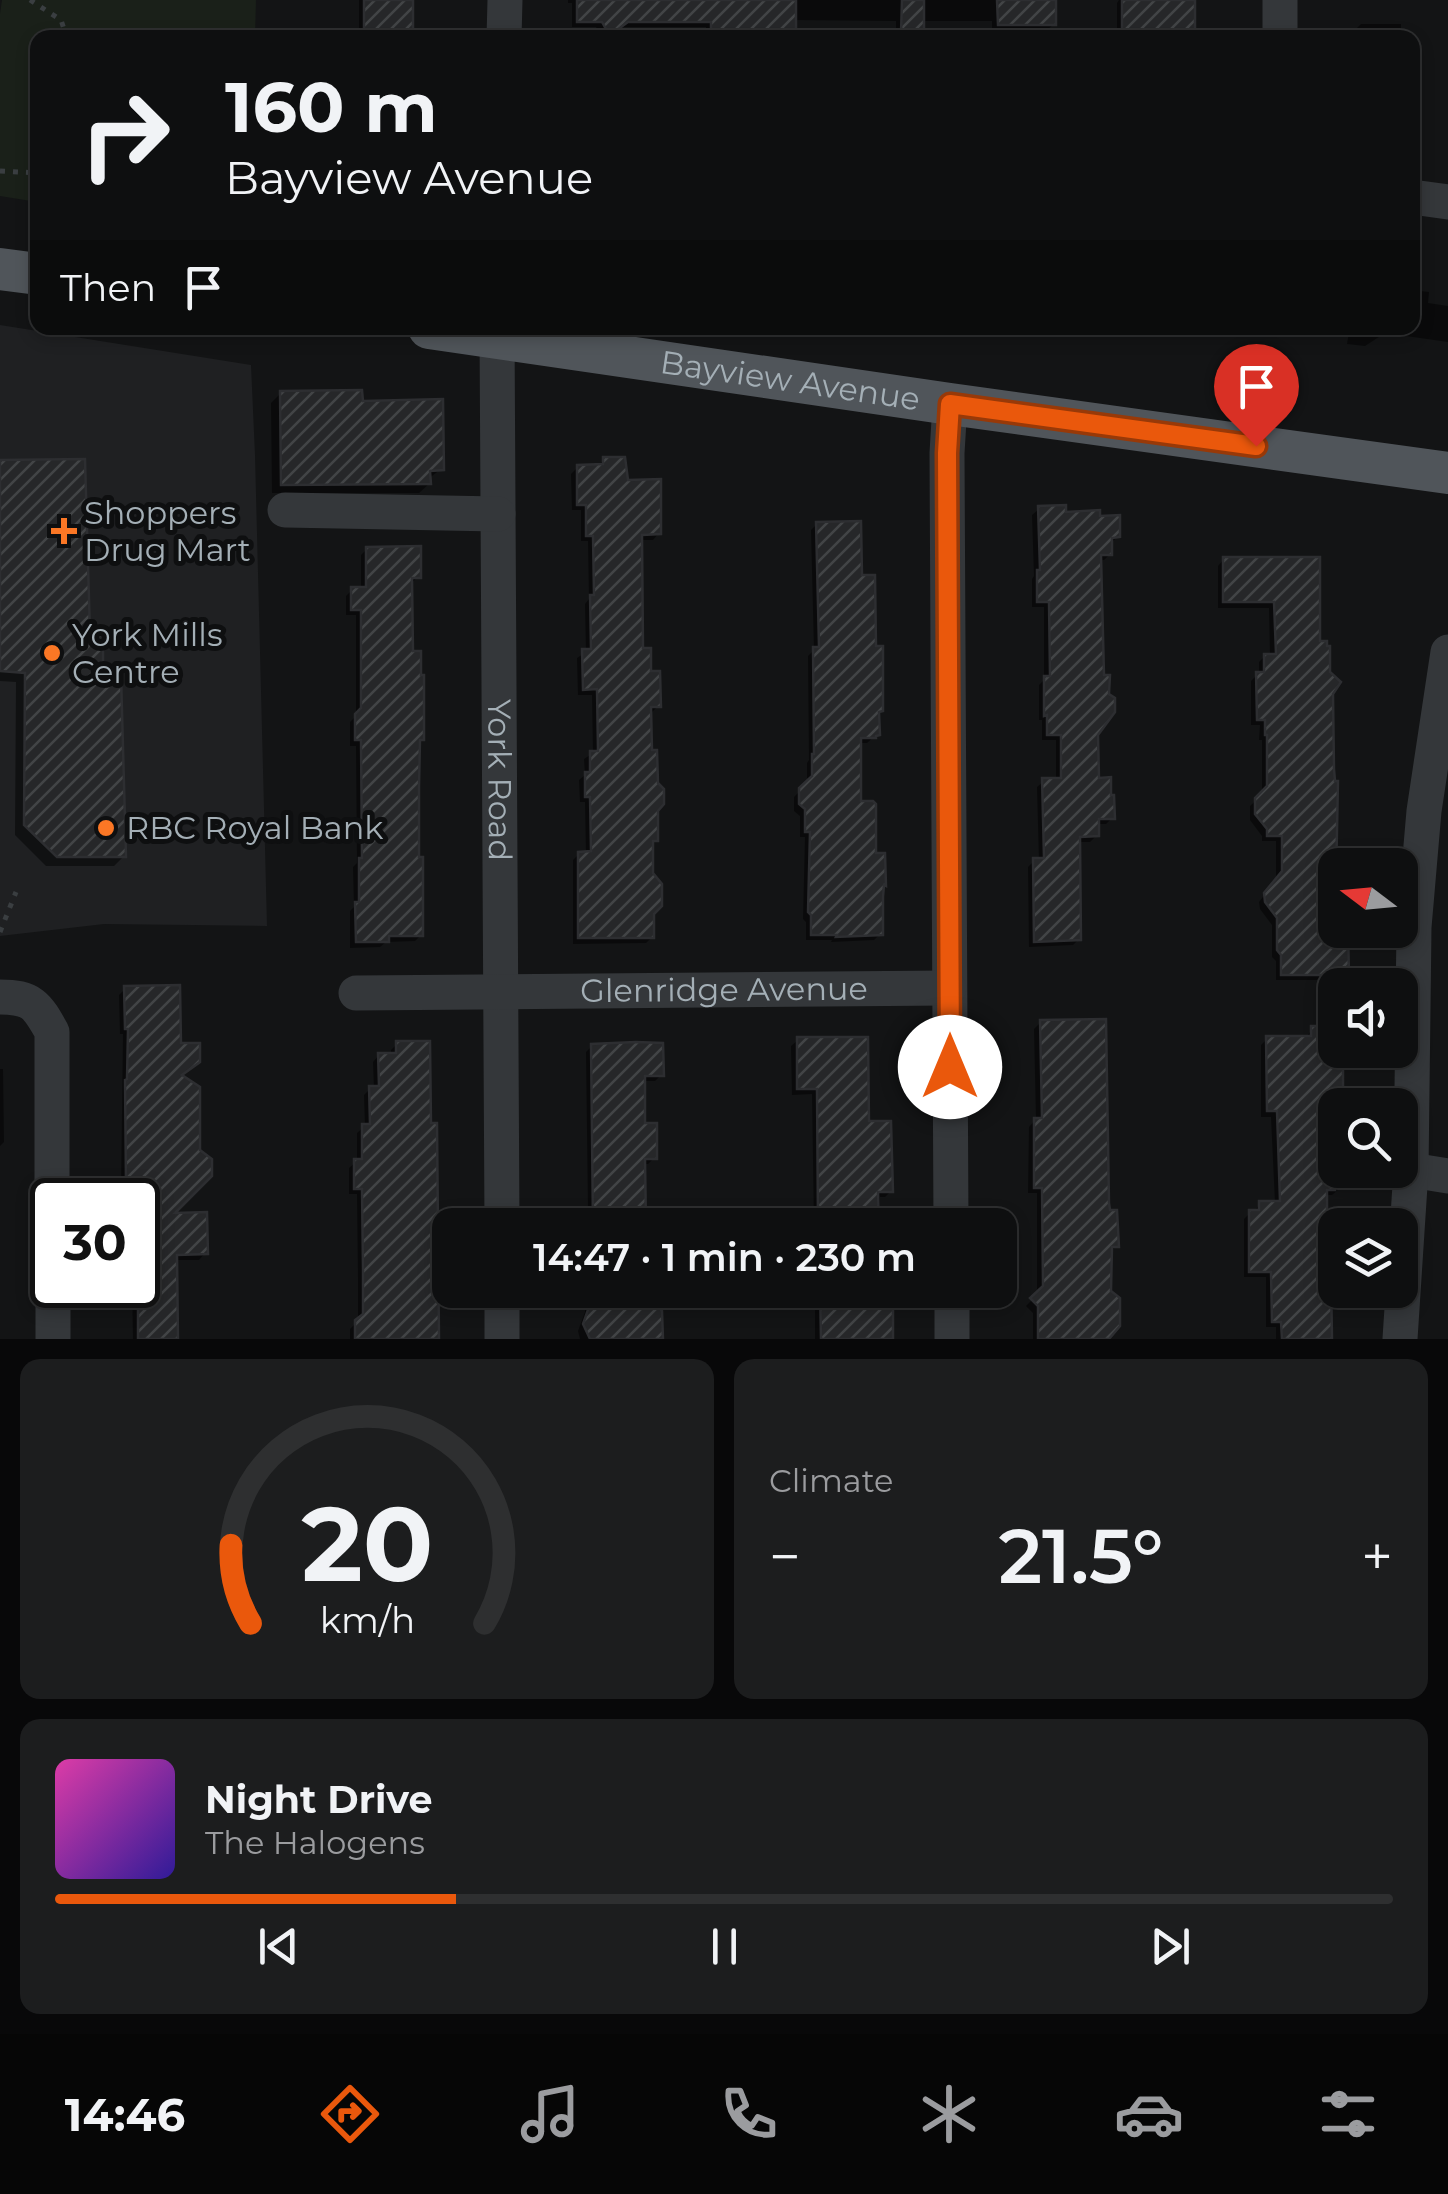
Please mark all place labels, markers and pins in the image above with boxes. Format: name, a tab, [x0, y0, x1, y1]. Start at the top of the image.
pin	[1214, 344, 1299, 447]
place label: Shoppers Drug Mart	[84, 493, 251, 569]
marker: Shoppers Drug Mart	[53, 520, 75, 542]
place label: York Mills Centre	[72, 615, 223, 691]
marker: York Mills Centre	[41, 642, 63, 664]
place label: RBC Royal Bank	[126, 808, 383, 847]
marker: RBC Royal Bank	[95, 817, 117, 839]

